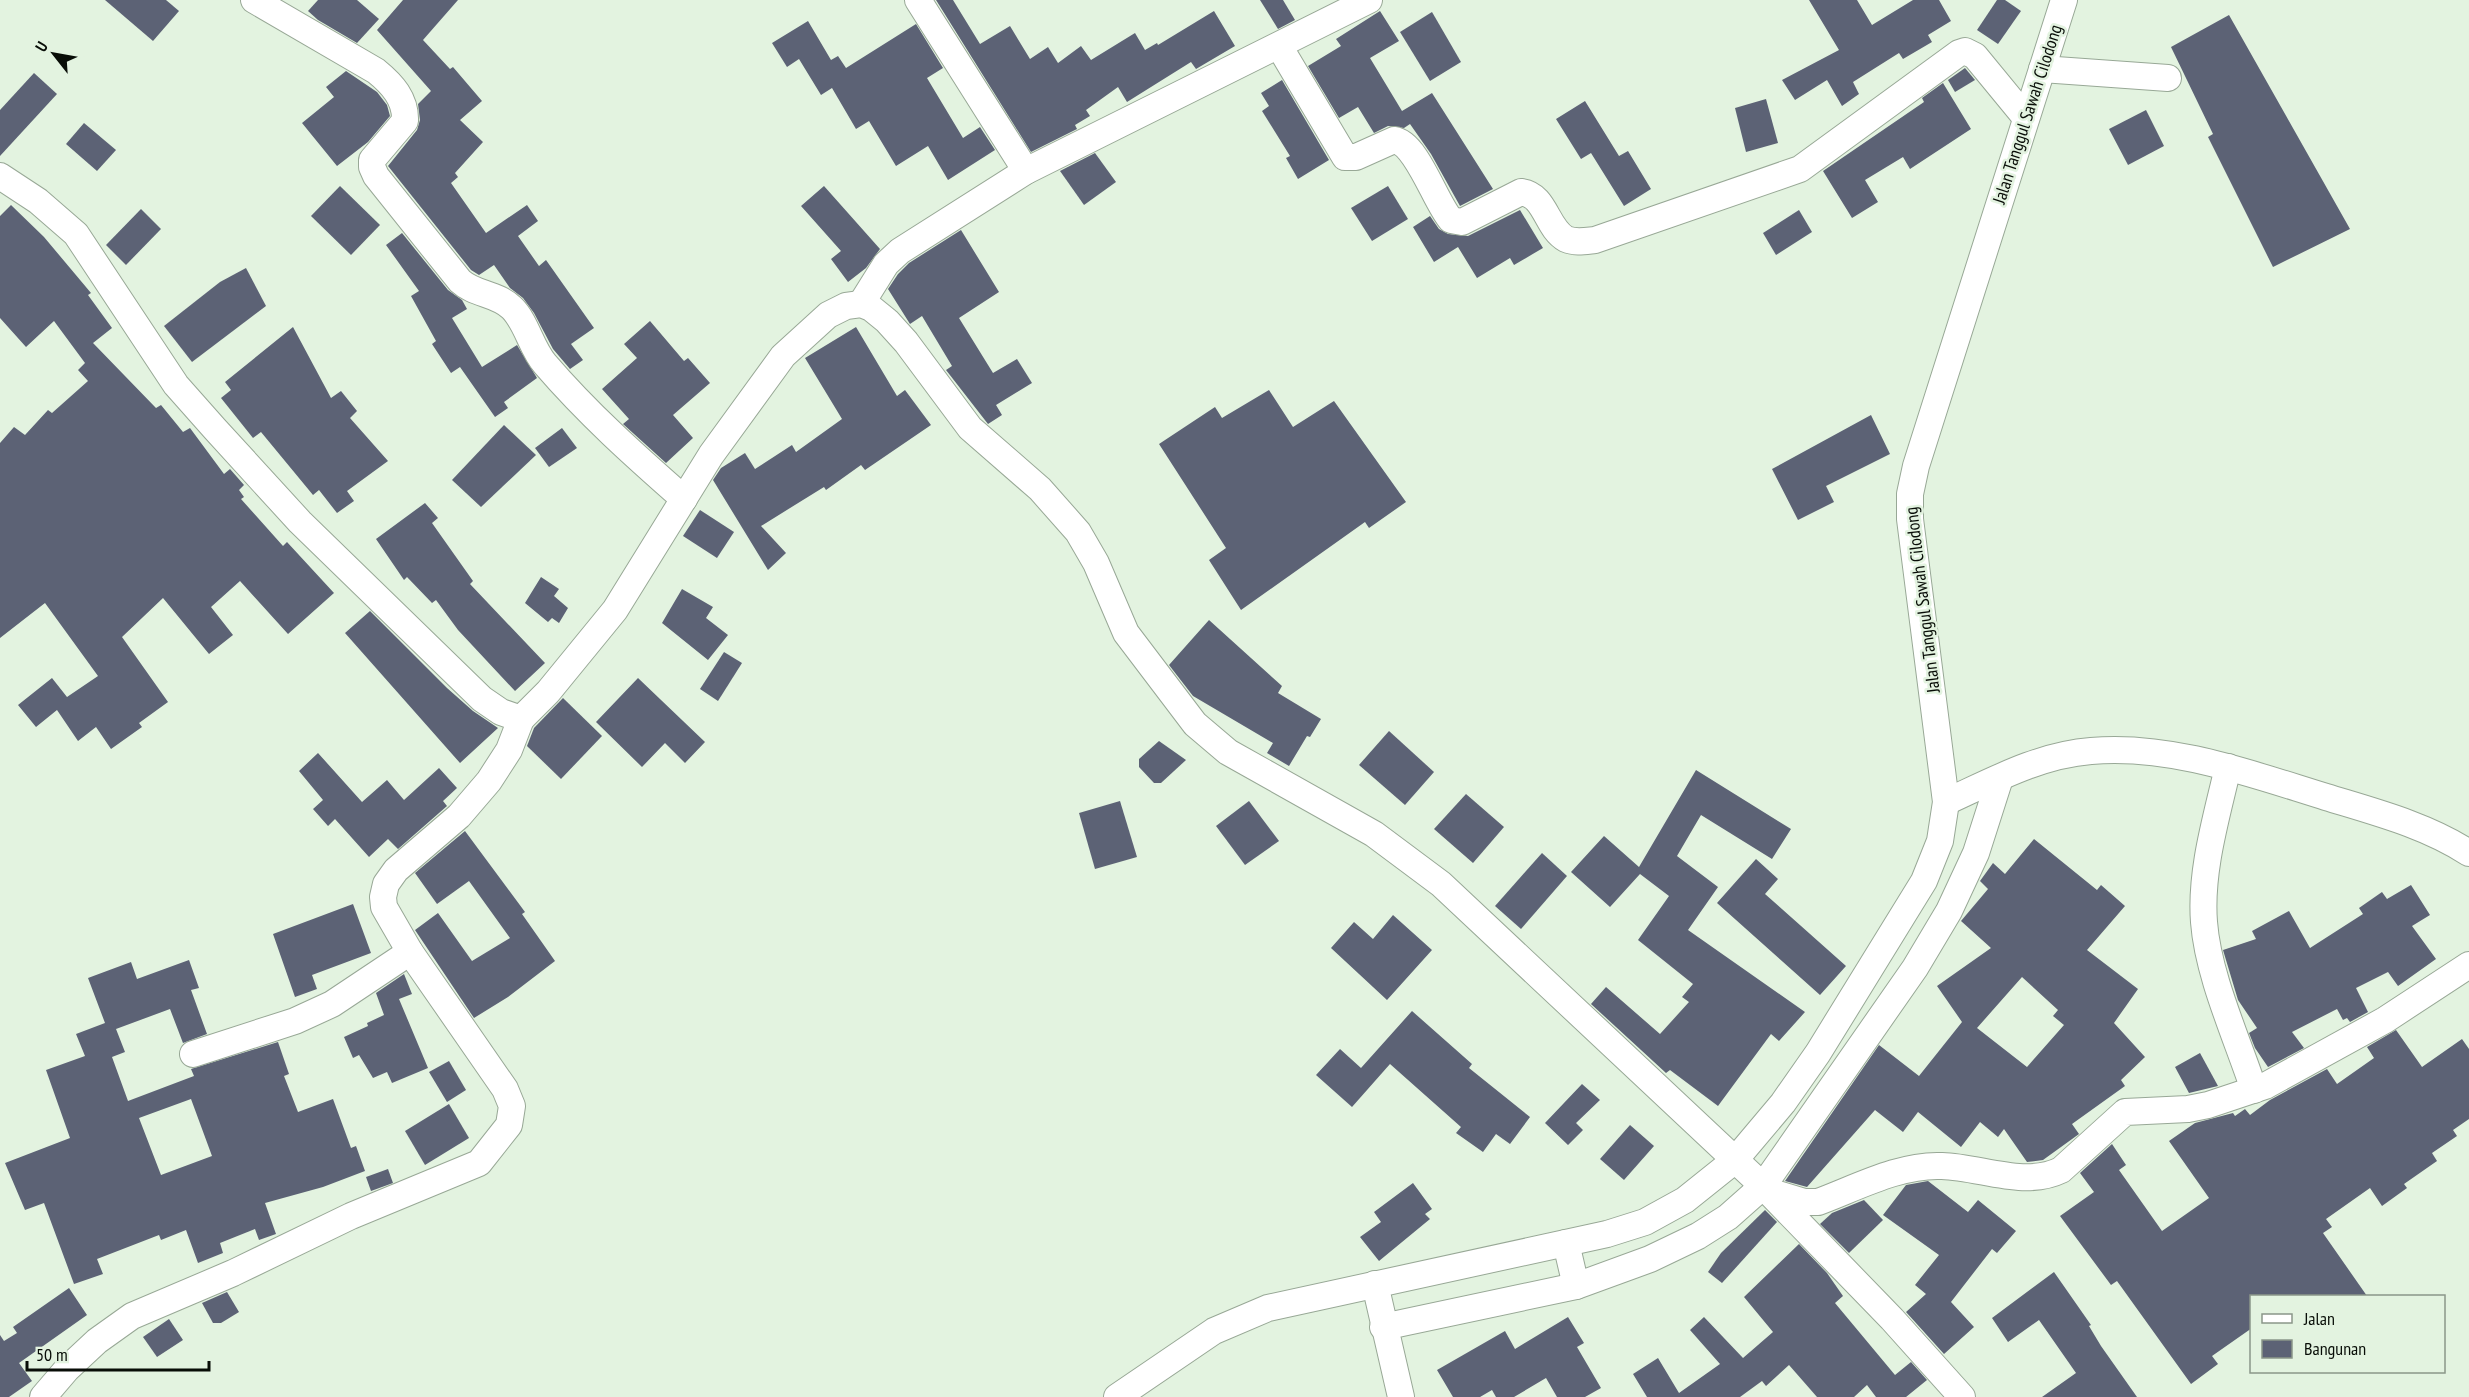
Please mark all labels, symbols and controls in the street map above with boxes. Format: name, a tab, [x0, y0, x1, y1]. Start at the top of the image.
street label: Jalan Tanggul Sawah Cilodong	[1987, 22, 2067, 207]
north arrow	[24, 24, 84, 84]
text: U	[30, 38, 52, 55]
street label: Jalan Tanggul Sawah Cilodong	[1899, 506, 1945, 695]
legend	[2250, 1295, 2445, 1373]
text: Jalan	[2303, 1307, 2335, 1330]
scale bar	[27, 1334, 208, 1372]
text: Bangunan	[2304, 1337, 2366, 1360]
text: 50 m	[36, 1343, 68, 1366]

